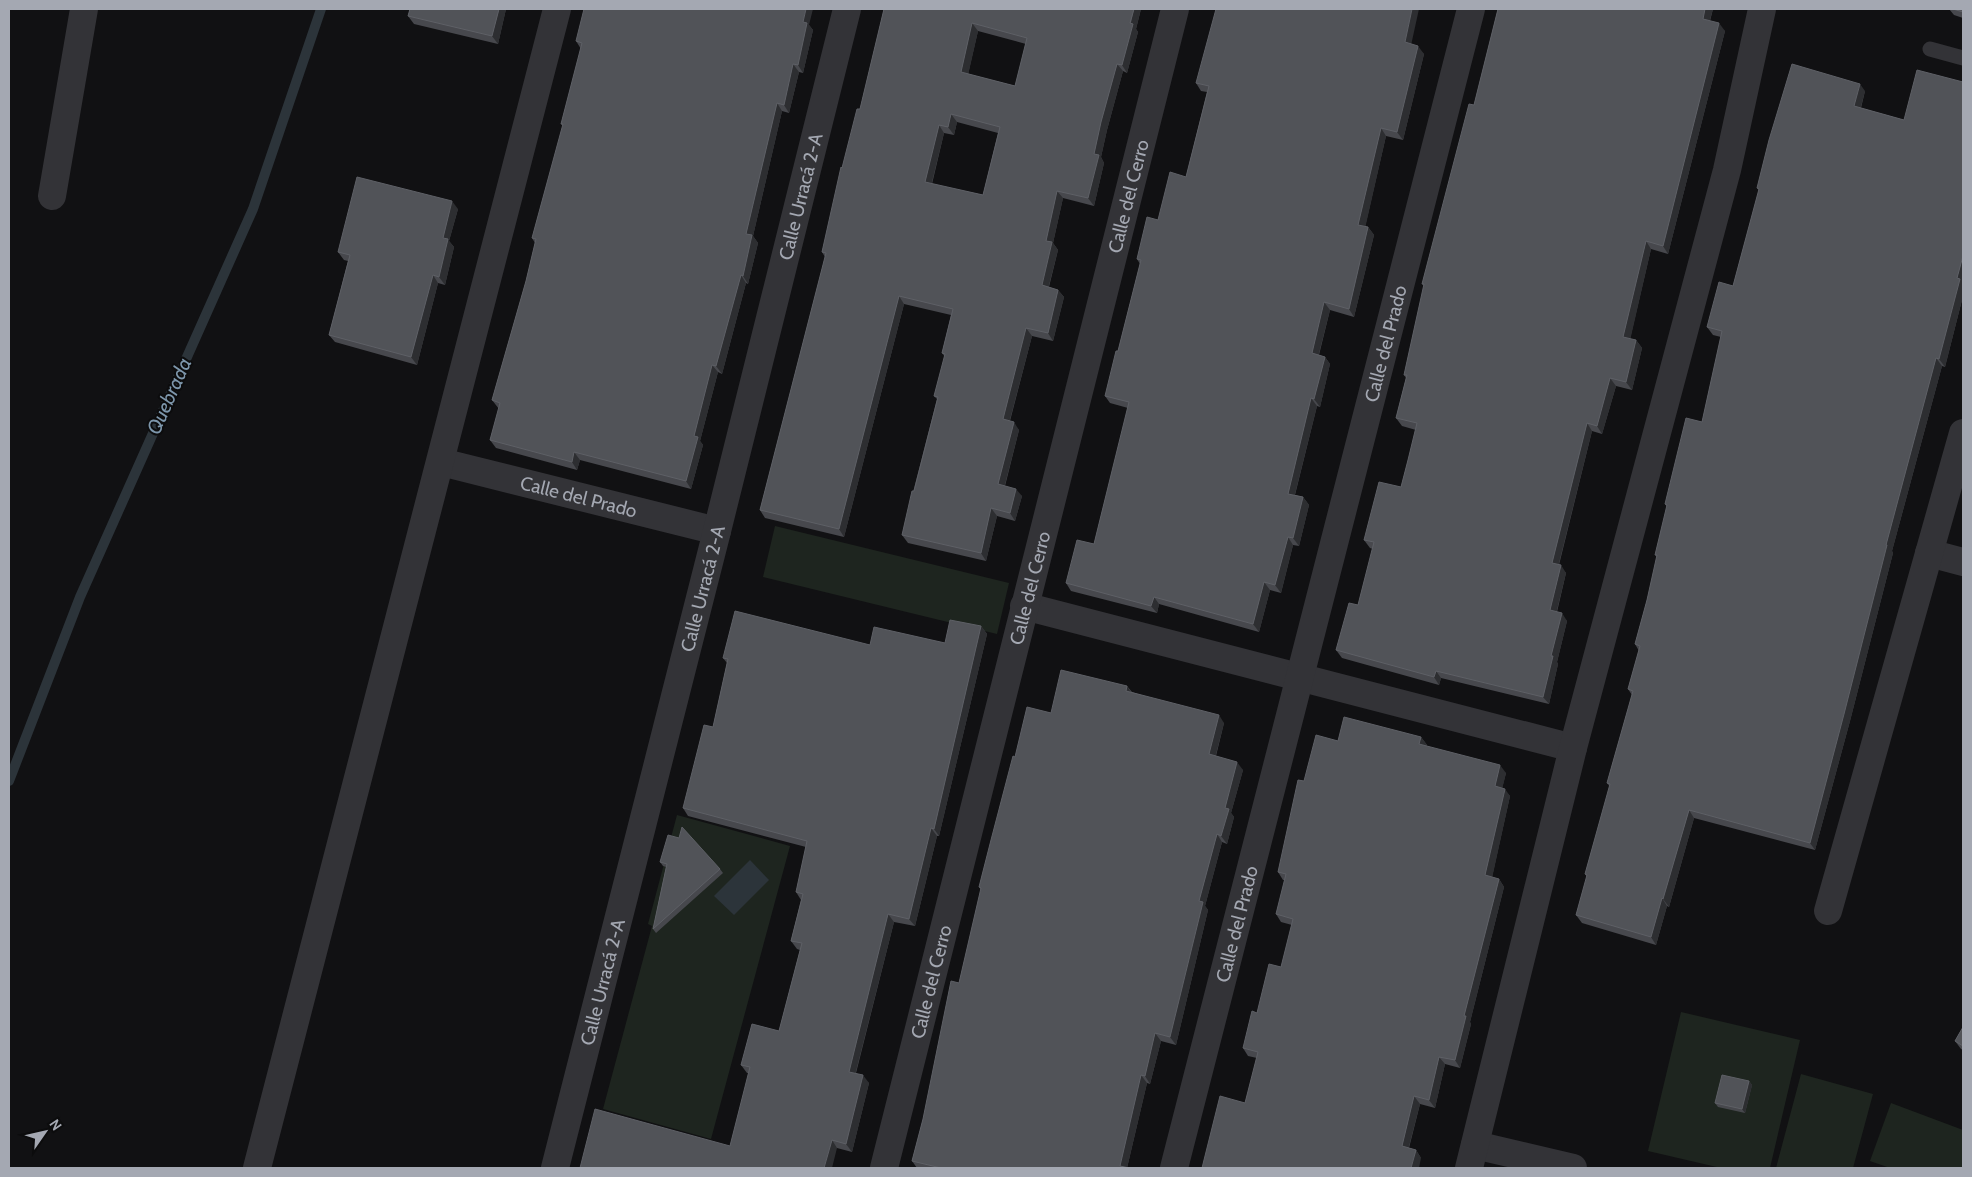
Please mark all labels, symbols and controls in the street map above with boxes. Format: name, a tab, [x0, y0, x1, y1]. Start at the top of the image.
street label: Calle Urracá 2-A	[773, 130, 827, 262]
street label: Calle del Cerro	[1103, 137, 1153, 255]
street label: Calle del Prado	[1359, 283, 1411, 404]
water label: Quebrada	[141, 354, 197, 438]
street label: Calle del Prado	[518, 471, 640, 522]
street label: Calle Urracá 2-A	[675, 522, 730, 654]
street label: Calle del Cerro	[1004, 529, 1055, 647]
street label: Calle del Prado	[1211, 863, 1263, 985]
street label: Calle Urracá 2-A	[575, 916, 630, 1048]
street label: Calle del Cerro	[905, 923, 956, 1041]
north arrow	[20, 1107, 70, 1157]
text: N	[46, 1116, 66, 1134]

